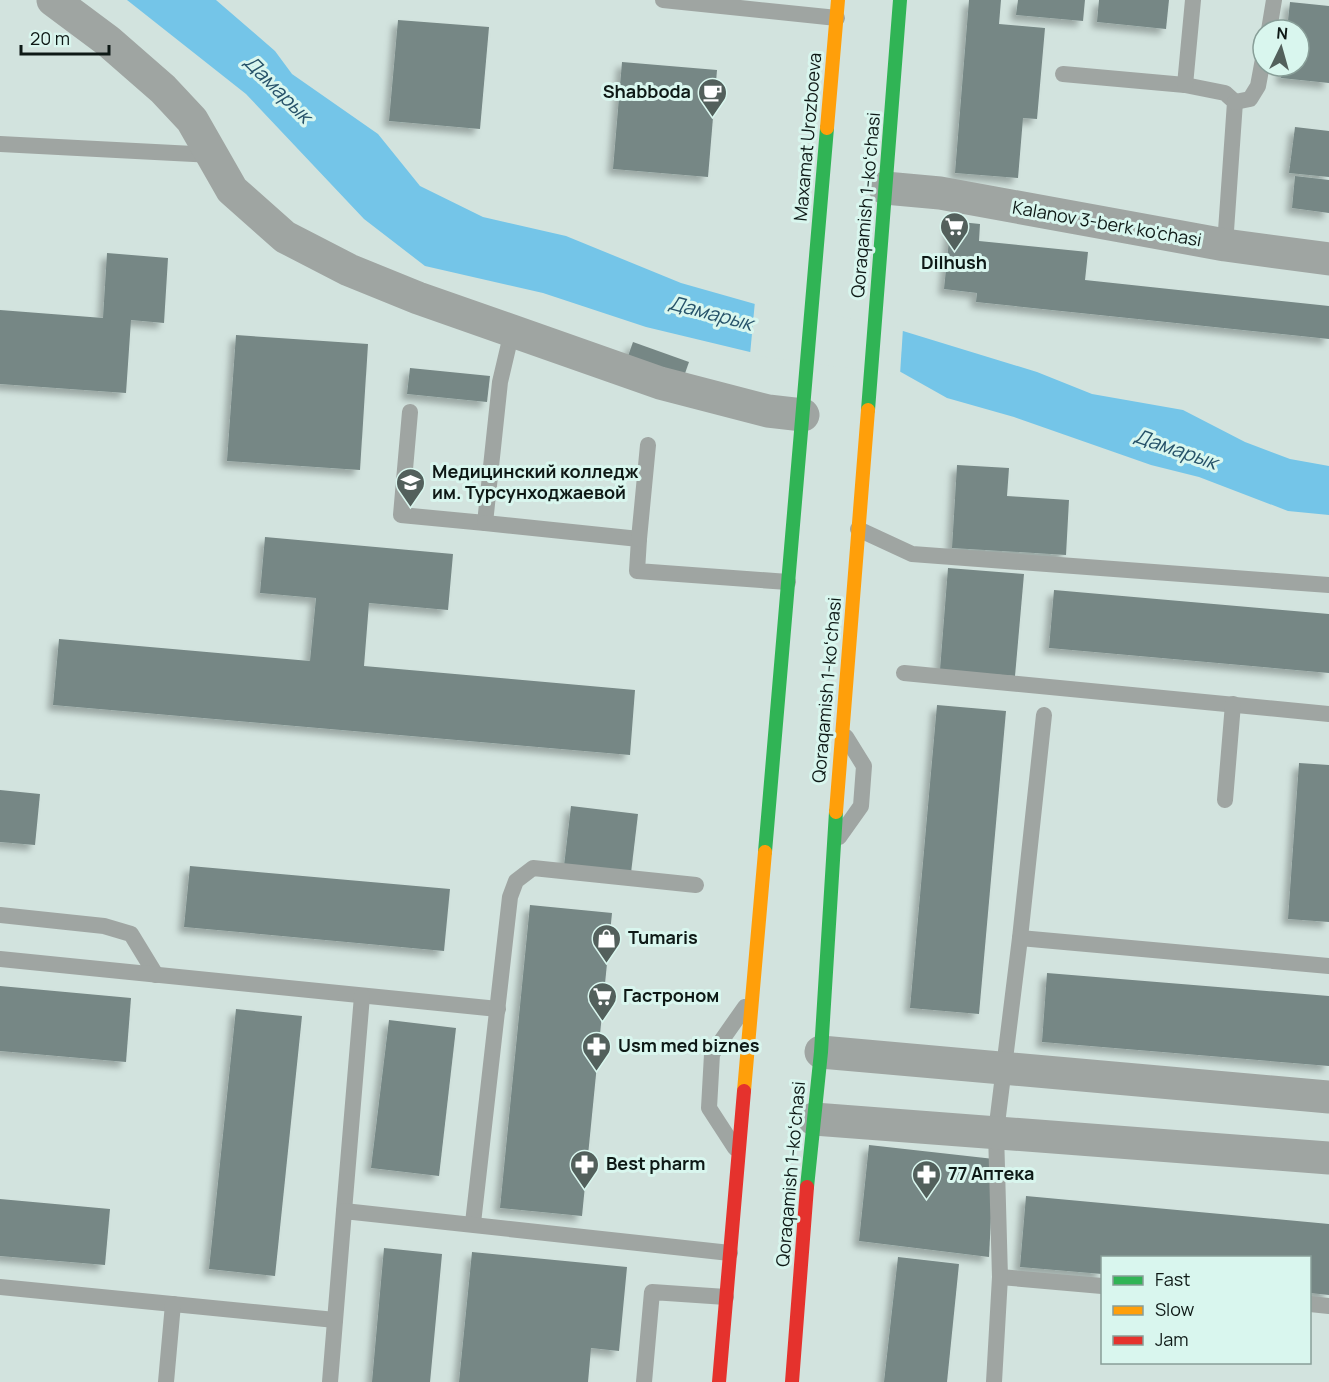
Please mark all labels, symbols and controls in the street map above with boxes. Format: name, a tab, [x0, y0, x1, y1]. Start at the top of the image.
scale bar	[21, 18, 110, 56]
north arrow	[1251, 18, 1311, 78]
text: N	[1276, 22, 1289, 45]
text: 20 m	[30, 26, 70, 50]
water label: Дамарык	[238, 49, 320, 131]
street label: Maxamat Urozboeva	[788, 52, 826, 222]
cafe icon: Shabboda	[696, 76, 728, 118]
place label: Shabboda	[603, 79, 691, 103]
street label: Qoraqamish 1-koʻchasi	[845, 111, 885, 299]
street label: Kalanov 3-berk ko'chasi	[1011, 195, 1204, 252]
supermarket icon: Dilhush	[938, 210, 970, 252]
place label: Dilhush	[921, 250, 987, 274]
water label: Дамарык	[666, 288, 759, 337]
water label: Дамарык	[1131, 422, 1224, 476]
place label: Медицинский колледж им. Турсунходжаевой	[432, 459, 639, 504]
school or university icon: Медицинский колледж им. Турсунходжаевой	[395, 466, 427, 508]
street label: Qoraqamish 1-koʻchasi	[806, 596, 846, 784]
shop icon: Tumaris	[591, 922, 623, 964]
place label: Tumaris	[628, 925, 698, 949]
supermarket icon: Гастроном	[586, 980, 618, 1022]
place label: Гастроном	[623, 983, 719, 1007]
pharmacy icon: Usm med biznes	[581, 1030, 613, 1072]
place label: Usm med biznes	[618, 1033, 760, 1057]
street label: Qoraqamish 1-koʻchasi	[770, 1080, 810, 1268]
pharmacy icon: Best pharm	[569, 1148, 601, 1190]
place label: Best pharm	[606, 1151, 705, 1175]
pharmacy icon: 77 Аптека	[911, 1158, 943, 1200]
place label: 77 Аптека	[948, 1161, 1034, 1185]
legend	[1101, 1256, 1311, 1364]
text: Fast	[1155, 1267, 1190, 1291]
text: Slow	[1155, 1297, 1195, 1321]
text: Jam	[1155, 1327, 1189, 1351]

